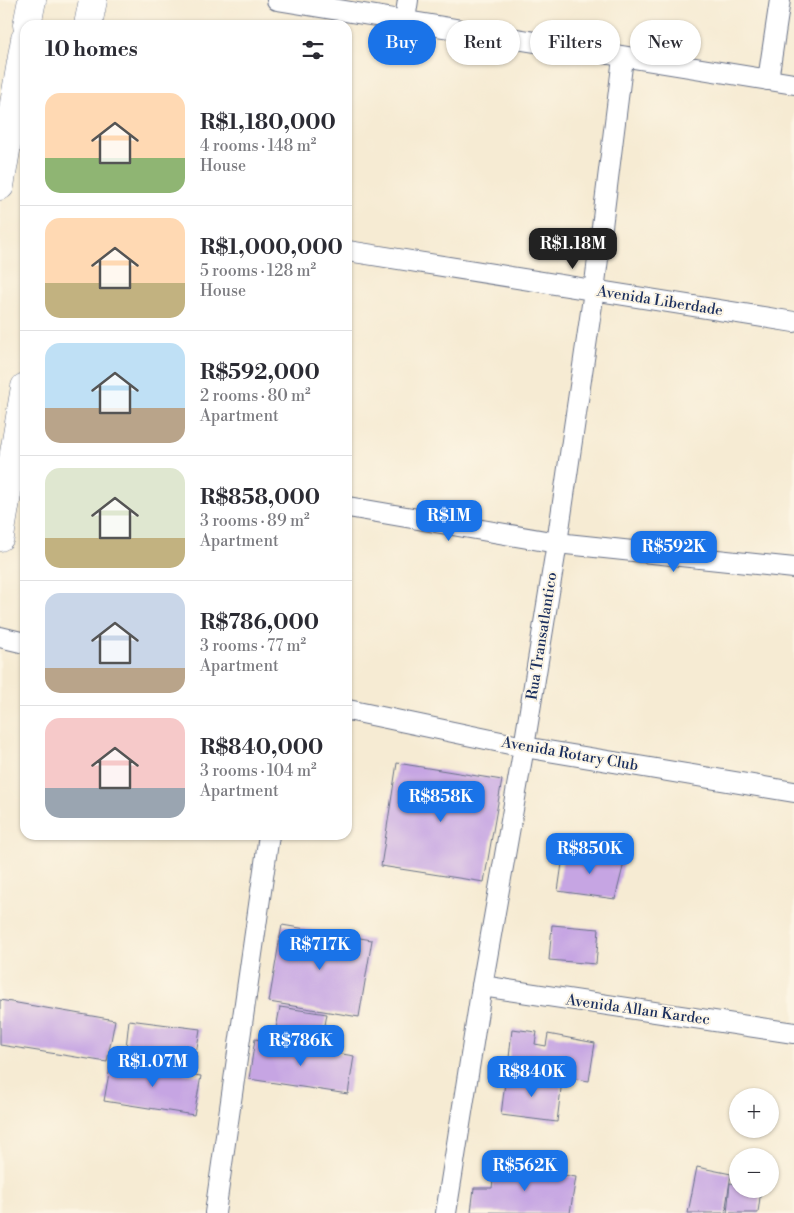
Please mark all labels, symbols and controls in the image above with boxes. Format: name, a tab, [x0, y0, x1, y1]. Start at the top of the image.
chip: Buy	[368, 20, 436, 65]
chip: Rent	[446, 20, 520, 65]
chip: Filters	[530, 20, 620, 65]
chip: New	[630, 20, 701, 65]
icon: filters	[299, 36, 327, 64]
text: 10 homes	[45, 37, 138, 63]
text: R$1,180,000	[200, 110, 336, 136]
icon: home	[85, 113, 145, 173]
text: 4 rooms · 148 m²	[200, 136, 316, 156]
text: House	[200, 156, 246, 176]
pin: R$1.18M	[527, 228, 619, 270]
text: R$1.18M	[540, 234, 606, 254]
text: R$1,000,000	[200, 235, 343, 261]
icon: home	[85, 238, 145, 298]
text: 5 rooms · 128 m²	[200, 261, 316, 281]
text: House	[200, 281, 246, 301]
street label: Avenida Liberdade	[595, 282, 724, 320]
text: R$592,000	[200, 360, 320, 386]
icon: home	[85, 363, 145, 423]
text: 2 rooms · 80 m²	[200, 386, 311, 406]
text: Apartment	[200, 406, 279, 426]
text: R$858,000	[200, 485, 320, 511]
icon: home	[85, 488, 145, 548]
pin: R$1M	[419, 500, 479, 542]
text: R$1M	[427, 506, 471, 526]
text: 3 rooms · 89 m²	[200, 511, 310, 531]
pin: R$592K	[633, 530, 715, 573]
text: Apartment	[200, 531, 279, 551]
text: R$592K	[642, 537, 706, 557]
street label: Rua Transatlantico	[522, 571, 562, 701]
text: R$786,000	[200, 610, 319, 636]
icon: home	[85, 613, 145, 673]
text: 3 rooms · 77 m²	[200, 636, 306, 656]
text: Apartment	[200, 656, 279, 676]
street label: Avenida Rotary Club	[499, 732, 640, 775]
text: R$840,000	[200, 735, 323, 761]
icon: home	[85, 738, 145, 798]
text: 3 rooms · 104 m²	[200, 761, 317, 781]
pin: R$858K	[400, 780, 482, 823]
text: Apartment	[200, 781, 279, 801]
text: R$858K	[409, 787, 473, 807]
pin: R$850K	[549, 832, 631, 875]
text: R$850K	[557, 839, 623, 859]
pin: R$717K	[279, 928, 361, 971]
text: R$717K	[290, 935, 350, 955]
street label: Avenida Allan Kardec	[564, 990, 711, 1030]
pin: R$786K	[260, 1024, 342, 1067]
text: R$786K	[269, 1031, 333, 1051]
pin: R$1.07M	[107, 1046, 199, 1088]
text: R$1.07M	[118, 1052, 188, 1072]
pin: R$840K	[491, 1056, 573, 1098]
text: R$840K	[498, 1062, 566, 1082]
map controls	[729, 1088, 779, 1198]
button: +	[729, 1088, 779, 1138]
button: −	[729, 1148, 779, 1198]
pin: R$562K	[484, 1150, 566, 1192]
text: R$562K	[493, 1156, 557, 1176]

